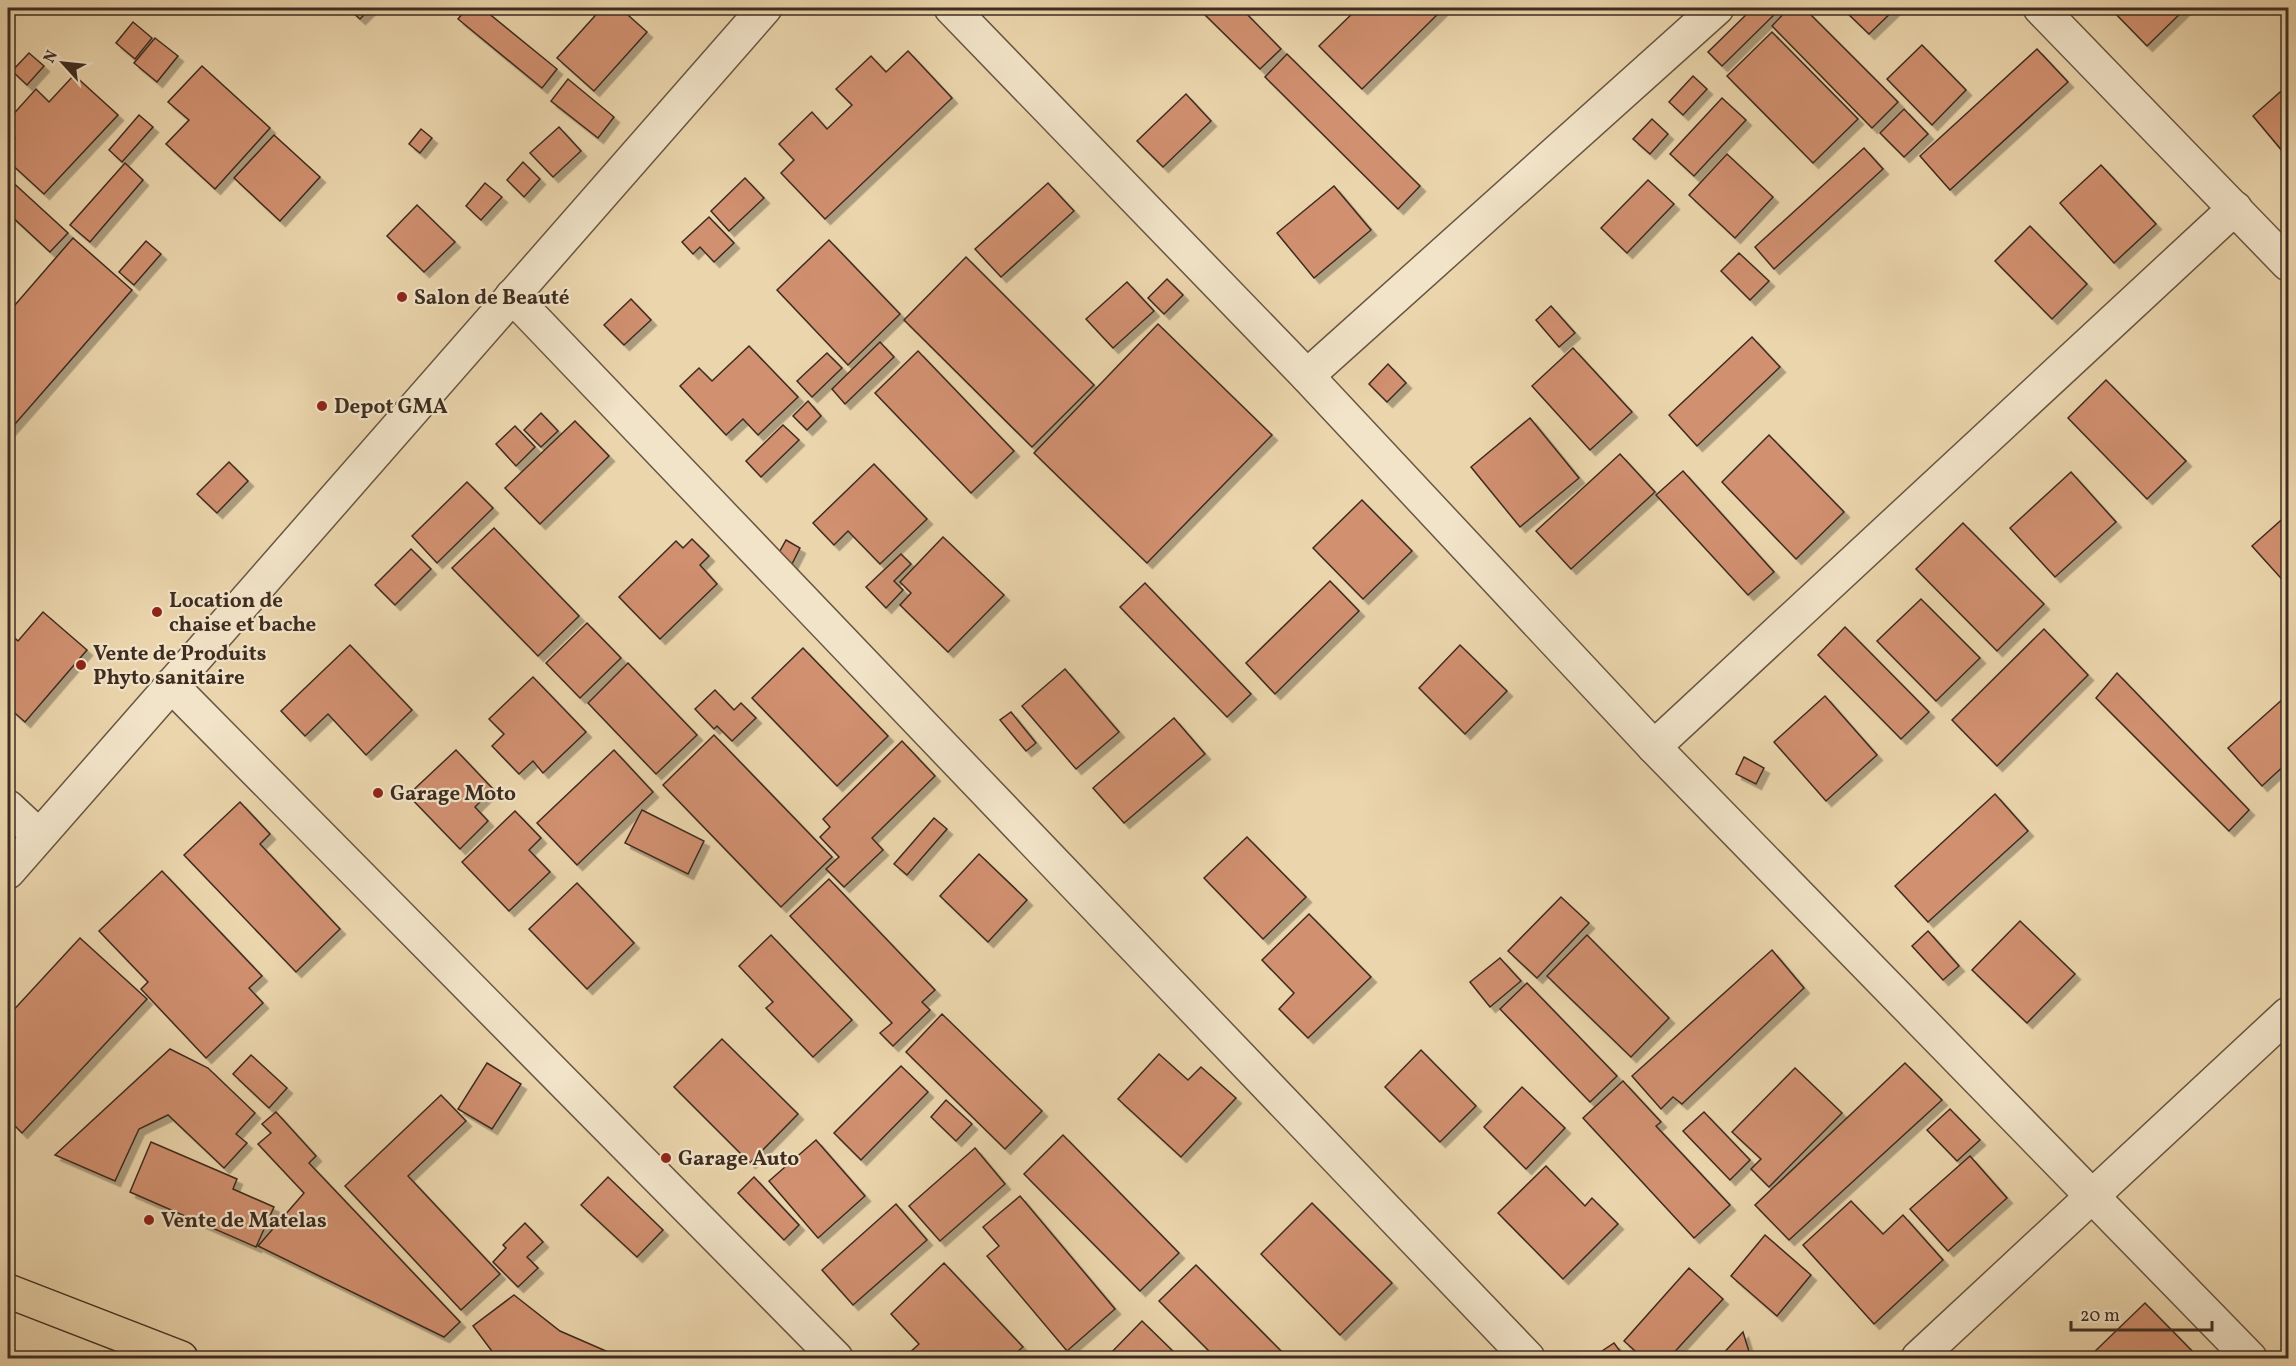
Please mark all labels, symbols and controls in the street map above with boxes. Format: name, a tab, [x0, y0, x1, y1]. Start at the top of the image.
north arrow	[33, 33, 93, 93]
text: N	[39, 47, 64, 67]
place label: Salon de Beauté	[414, 284, 569, 313]
marker: Salon de Beauté	[395, 290, 409, 304]
place label: Depot GMA	[334, 393, 448, 422]
marker: Depot GMA	[315, 399, 329, 413]
place label: Location de chaise et bache	[169, 587, 316, 640]
marker: Location de chaise et bache	[150, 605, 164, 619]
place label: Vente de Produits Phyto sanitaire	[93, 640, 266, 693]
marker: Vente de Produits Phyto sanitaire	[74, 658, 88, 672]
place label: Garage Moto	[390, 780, 516, 809]
marker: Garage Moto	[371, 786, 385, 800]
place label: Garage Auto	[678, 1145, 799, 1174]
marker: Garage Auto	[659, 1151, 673, 1165]
place label: Vente de Matelas	[161, 1207, 327, 1236]
marker: Vente de Matelas	[142, 1213, 156, 1227]
scale bar	[2071, 1294, 2212, 1332]
text: 20 m	[2080, 1304, 2120, 1329]

